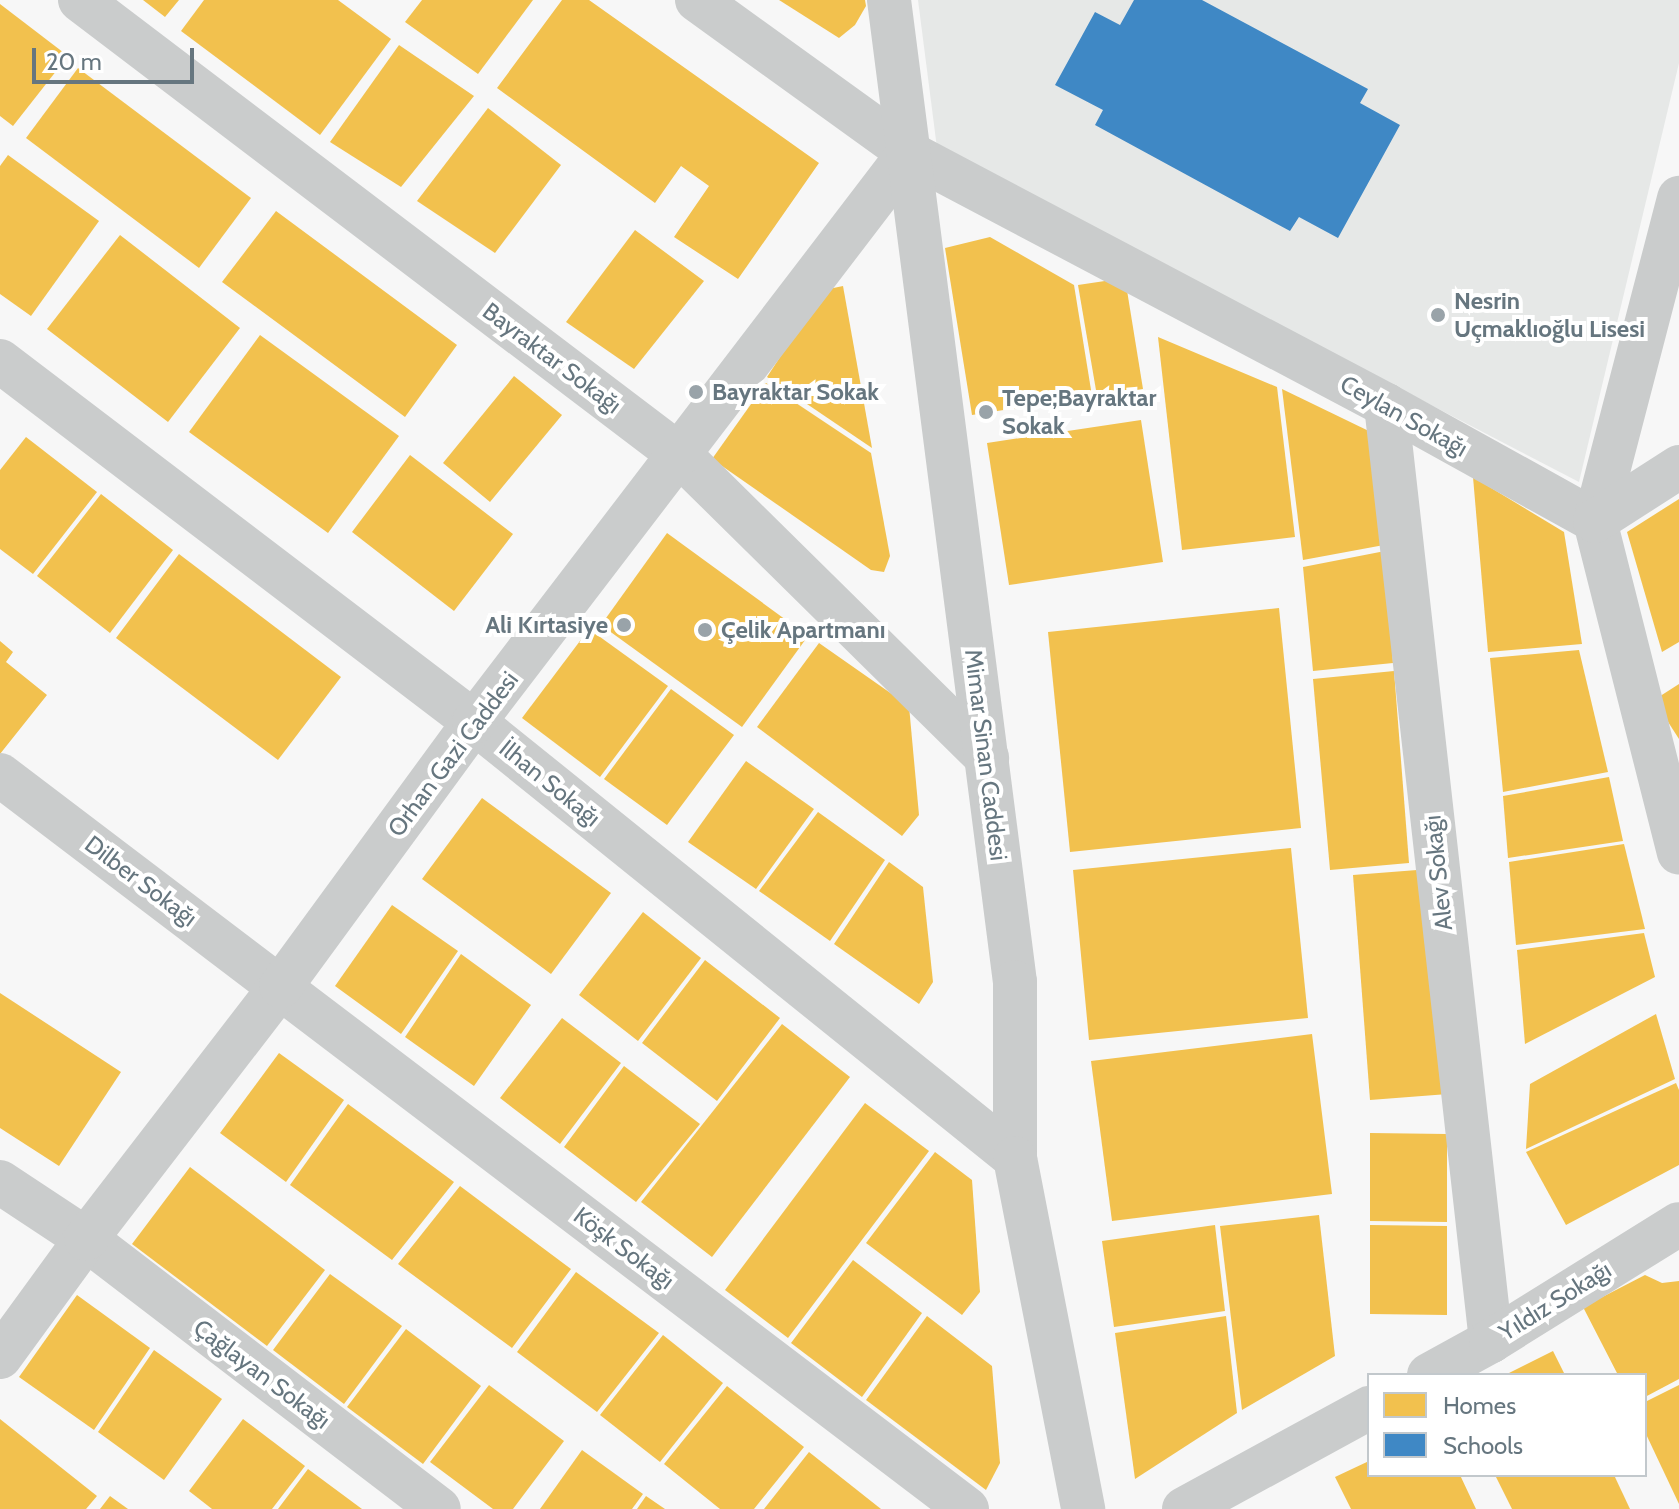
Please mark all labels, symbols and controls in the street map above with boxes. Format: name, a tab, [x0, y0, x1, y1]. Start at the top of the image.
scale bar	[36, 32, 198, 82]
text: 20 m	[46, 47, 102, 76]
place label: Nesrin Uçmaklıoğlu Lisesi	[1454, 287, 1645, 343]
street label: Bayraktar Sokağı	[477, 296, 627, 420]
marker: Nesrin Uçmaklıoğlu Lisesi	[1429, 306, 1447, 324]
street label: Ceylan Sokağı	[1335, 369, 1473, 463]
place label: Bayraktar Sokak	[712, 378, 879, 406]
marker: Bayraktar Sokak	[687, 383, 705, 401]
place label: Tepe;Bayraktar Sokak	[1002, 384, 1156, 440]
marker: Tepe;Bayraktar Sokak	[977, 403, 995, 421]
place label: Ali Kırtasiye	[485, 611, 608, 639]
marker: Ali Kırtasiye	[615, 616, 633, 634]
place label: Çelik Apartmanı	[721, 616, 886, 644]
marker: Çelik Apartmanı	[696, 621, 714, 639]
street label: Mimar Sinan Caddesi	[959, 648, 1013, 862]
street label: Orhan Gazi Caddesi	[382, 666, 524, 842]
street label: İlhan Sokağı	[494, 734, 606, 832]
street label: Alev Sokağı	[1418, 814, 1458, 932]
street label: Dilber Sokağı	[79, 829, 203, 933]
street label: Köşk Sokağı	[568, 1201, 680, 1295]
street label: Yıldız Sokağı	[1494, 1255, 1616, 1347]
street label: Çağlayan Sokağı	[188, 1313, 336, 1435]
legend	[1367, 1373, 1647, 1477]
text: Homes	[1443, 1391, 1516, 1420]
text: Schools	[1443, 1431, 1523, 1460]

